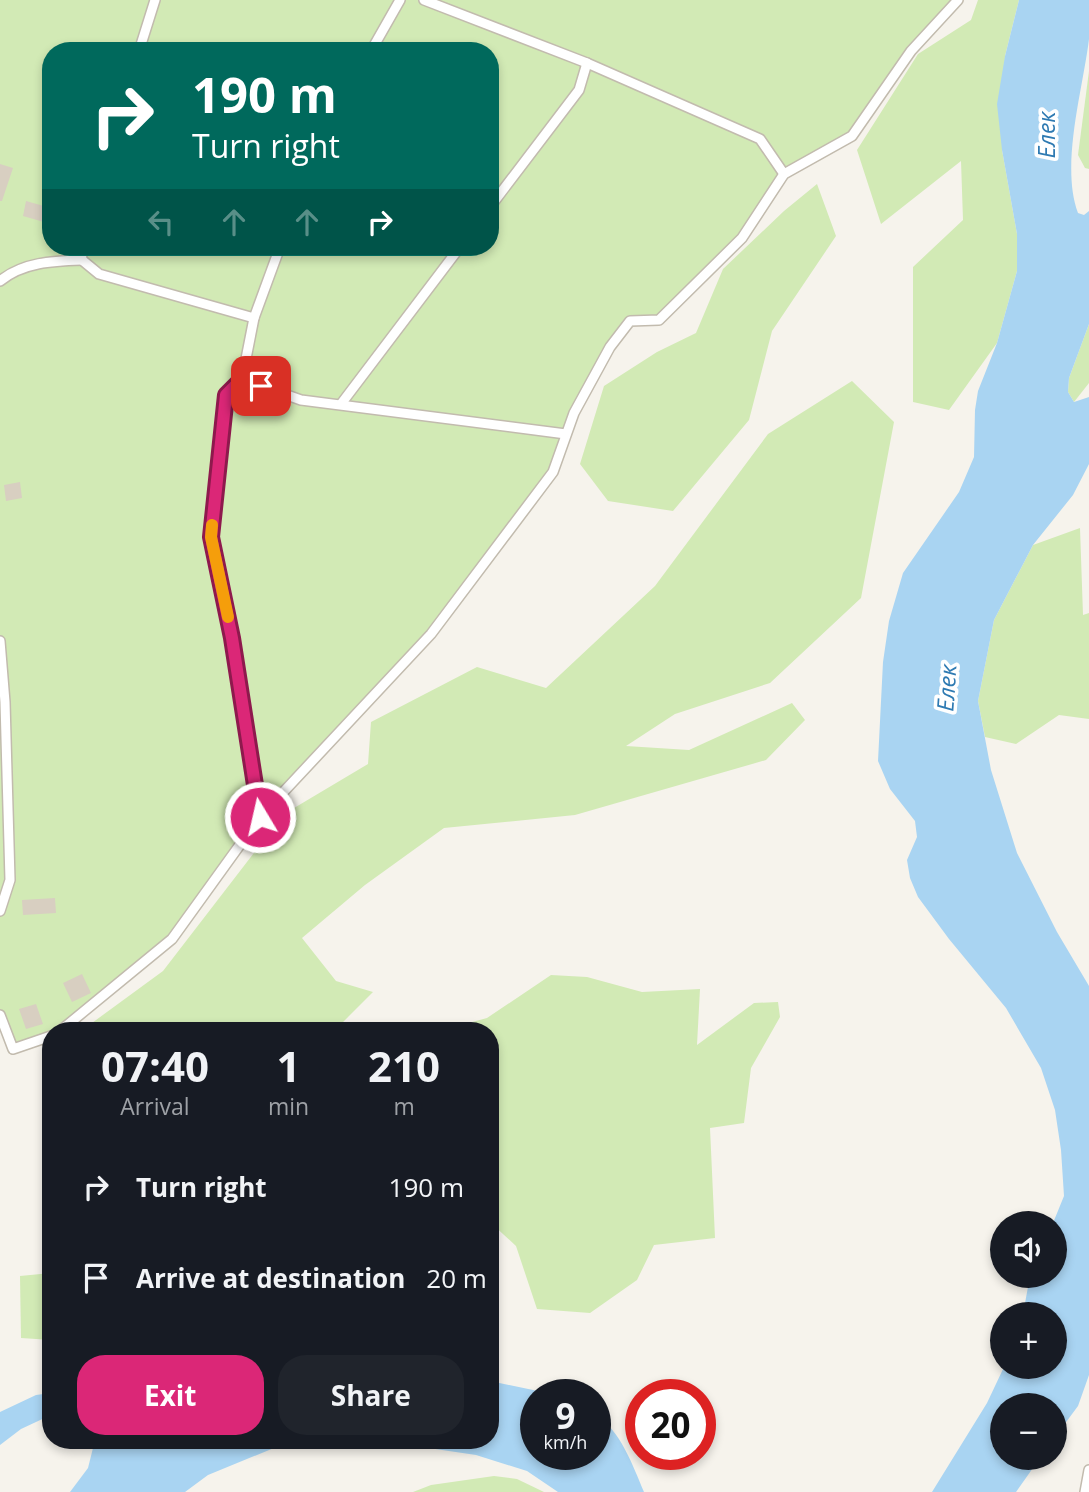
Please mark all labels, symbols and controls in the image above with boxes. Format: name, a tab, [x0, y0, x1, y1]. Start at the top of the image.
text: 190 m	[192, 61, 337, 127]
icon: right	[77, 70, 168, 161]
water label: Елек	[1030, 110, 1062, 158]
text: Turn right	[192, 124, 340, 167]
icon: left	[142, 203, 180, 241]
icon: ahead	[215, 203, 253, 241]
icon: ahead	[288, 203, 326, 241]
icon: right	[361, 203, 399, 241]
pin	[231, 356, 291, 416]
icon: arrive	[242, 367, 280, 405]
water label: Елек	[928, 662, 964, 712]
position arrow	[223, 780, 297, 854]
text: 07:40	[101, 1037, 209, 1094]
text: 1	[276, 1037, 301, 1094]
text: 210	[368, 1037, 440, 1094]
text: Arrival	[120, 1090, 190, 1122]
text: min	[268, 1090, 309, 1122]
text: m	[393, 1090, 415, 1122]
icon: right	[77, 1168, 115, 1206]
text: Turn right	[136, 1169, 267, 1205]
text: 190 m	[389, 1169, 464, 1205]
map controls	[990, 1211, 1067, 1470]
button: sound	[990, 1211, 1067, 1288]
icon: arrive	[77, 1259, 115, 1297]
text: Arrive at destination	[136, 1260, 405, 1296]
text: 20 m	[426, 1260, 487, 1296]
button: +	[990, 1302, 1067, 1379]
button: Exit	[77, 1355, 264, 1435]
button: Share	[278, 1355, 464, 1435]
speed limit sign: 20	[625, 1379, 716, 1470]
text: 9	[555, 1392, 576, 1439]
button: −	[990, 1393, 1067, 1470]
text: km/h	[544, 1430, 587, 1454]

